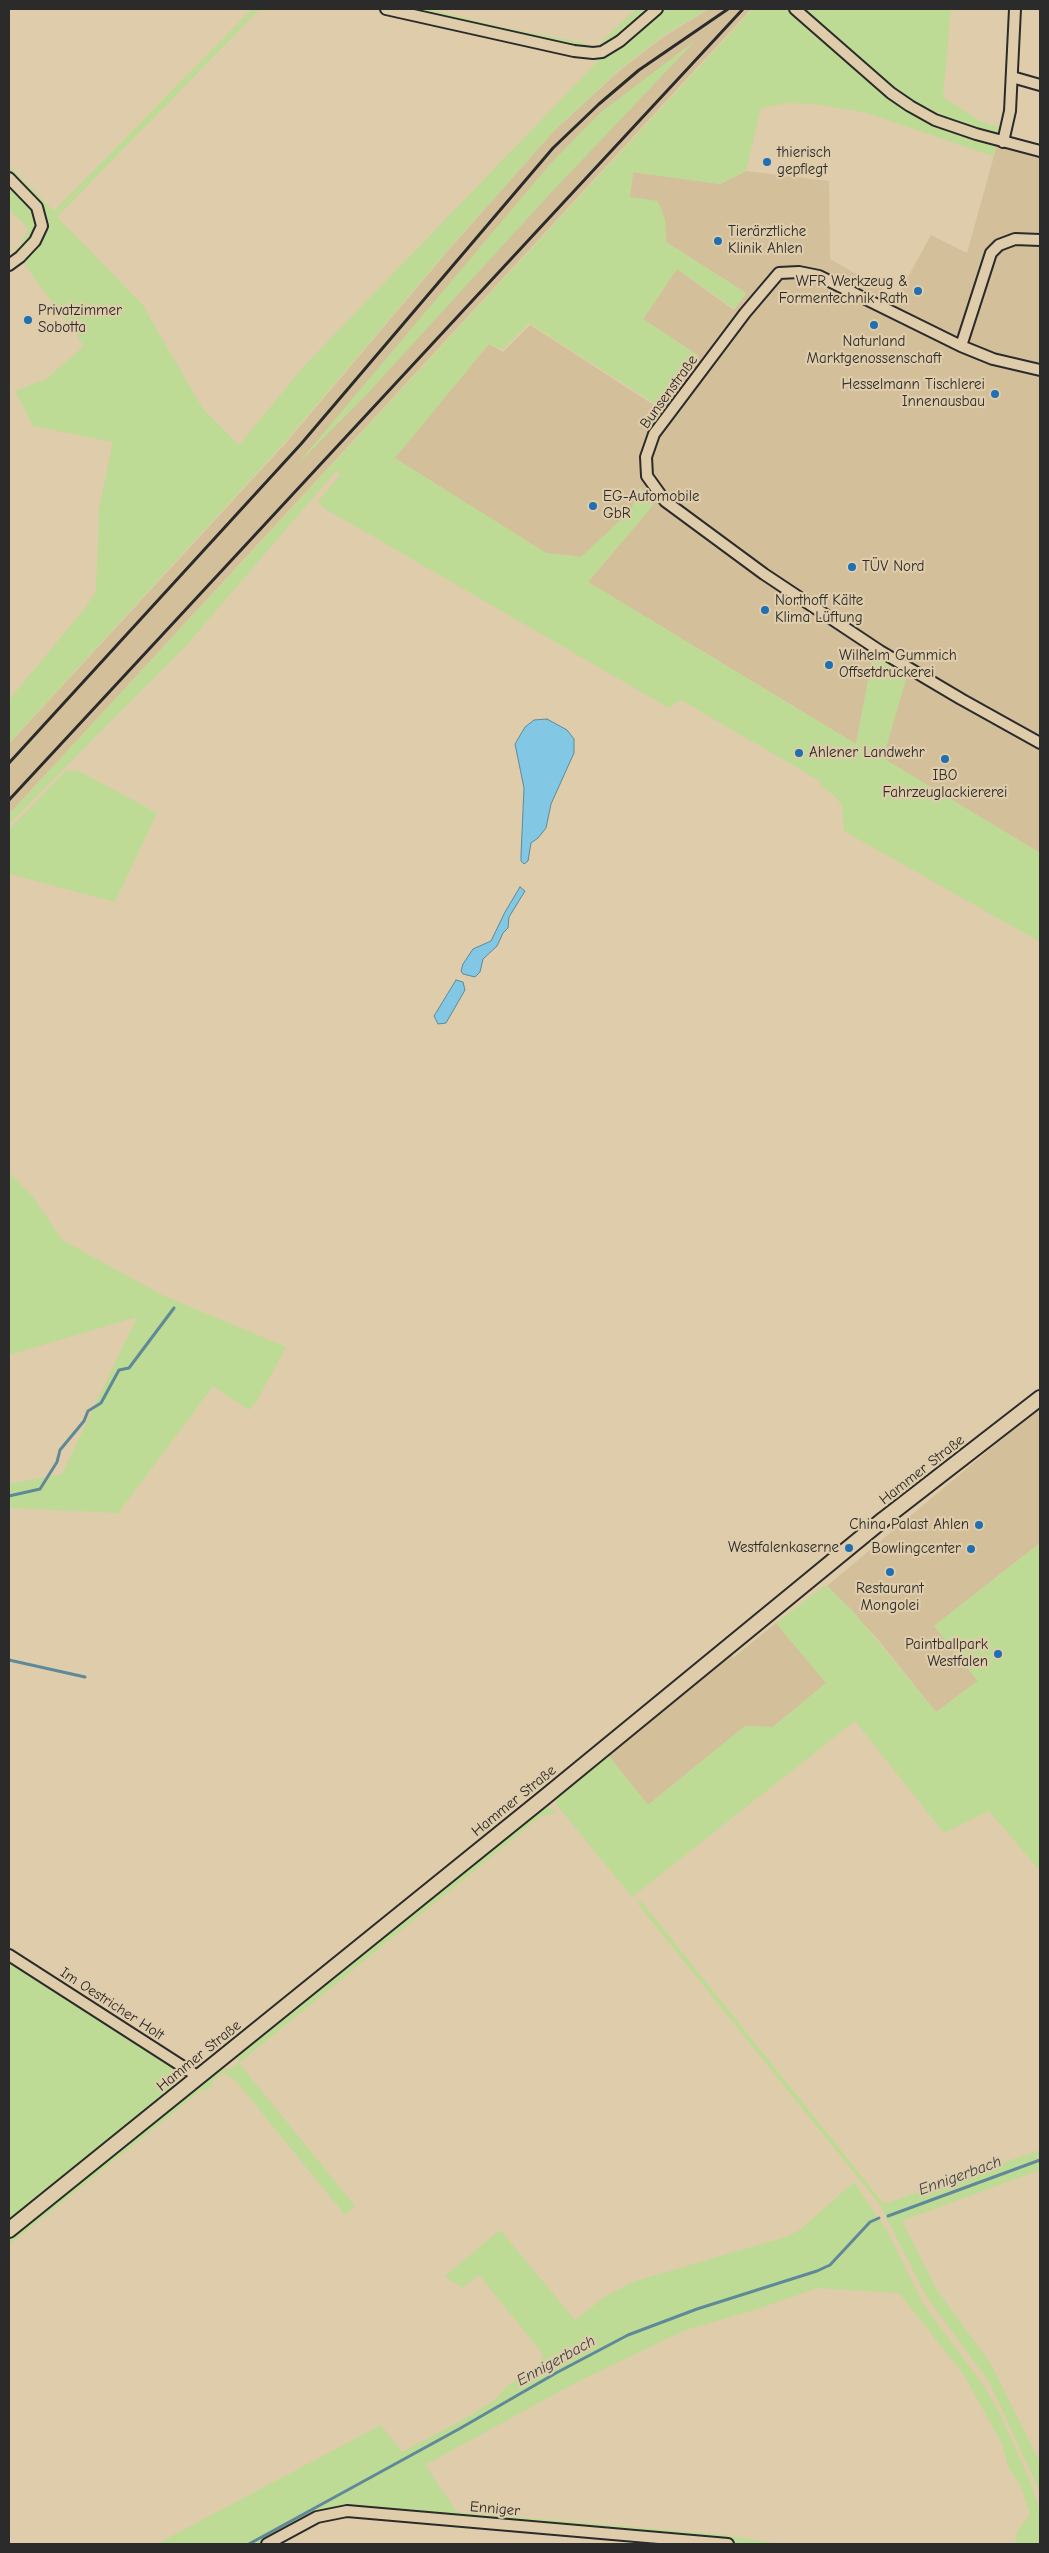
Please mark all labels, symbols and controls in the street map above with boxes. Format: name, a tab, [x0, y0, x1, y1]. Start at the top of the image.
place label: thierisch gepflegt	[777, 144, 831, 179]
marker: thierisch gepflegt	[761, 156, 773, 168]
place label: Tierärztliche Klinik Ahlen	[728, 223, 806, 258]
marker: Tierärztliche Klinik Ahlen	[712, 235, 724, 247]
place label: WFR Werkzeug & Formentechnik Rath	[779, 273, 908, 308]
marker: WFR Werkzeug & Formentechnik Rath	[912, 285, 924, 297]
place label: Privatzimmer Sobotta	[38, 302, 122, 337]
marker: Privatzimmer Sobotta	[22, 314, 34, 326]
marker: Naturland Marktgenossenschaft	[868, 319, 880, 331]
place label: Naturland Marktgenossenschaft	[807, 333, 941, 368]
street label: Bunsenstraße	[636, 352, 702, 432]
place label: Hesselmann Tischlerei Innenausbau	[842, 376, 985, 411]
marker: Hesselmann Tischlerei Innenausbau	[989, 388, 1001, 400]
place label: EG-Automobile GbR	[603, 488, 699, 523]
marker: EG-Automobile GbR	[587, 500, 599, 512]
place label: TÜV Nord	[862, 558, 925, 576]
marker: TÜV Nord	[846, 561, 858, 573]
place label: Northoff Kälte Klima Lüftung	[775, 592, 863, 627]
marker: Northoff Kälte Klima Lüftung	[759, 604, 771, 616]
place label: Wilhelm Gummich Offsetdruckerei	[839, 647, 957, 682]
marker: Wilhelm Gummich Offsetdruckerei	[823, 659, 835, 671]
place label: Ahlener Landwehr	[809, 744, 925, 762]
marker: Ahlener Landwehr	[793, 747, 805, 759]
marker: IBO Fahrzeuglackiererei	[939, 753, 951, 765]
place label: IBO Fahrzeuglackiererei	[882, 767, 1008, 802]
street label: Hammer Straße	[876, 1431, 968, 1509]
place label: China Palast Ahlen	[849, 1516, 969, 1534]
marker: China Palast Ahlen	[973, 1519, 985, 1531]
place label: Westfalenkaserne	[728, 1539, 839, 1557]
place label: Bowlingcenter	[872, 1540, 961, 1558]
marker: Westfalenkaserne	[843, 1542, 855, 1554]
marker: Bowlingcenter	[965, 1543, 977, 1555]
marker: Restaurant Mongolei	[884, 1566, 896, 1578]
place label: Restaurant Mongolei	[856, 1580, 924, 1615]
place label: Paintballpark Westfalen	[905, 1636, 988, 1671]
marker: Paintballpark Westfalen	[992, 1648, 1004, 1660]
street label: Hammer Straße	[468, 1762, 560, 1840]
street label: Im Oestricher Holt	[57, 1964, 167, 2044]
street label: Hammer Straße	[153, 2017, 245, 2095]
water label: Ennigerbach	[916, 2152, 1004, 2200]
water label: Ennigerbach	[513, 2332, 599, 2390]
street label: Enniger	[469, 2498, 521, 2520]

